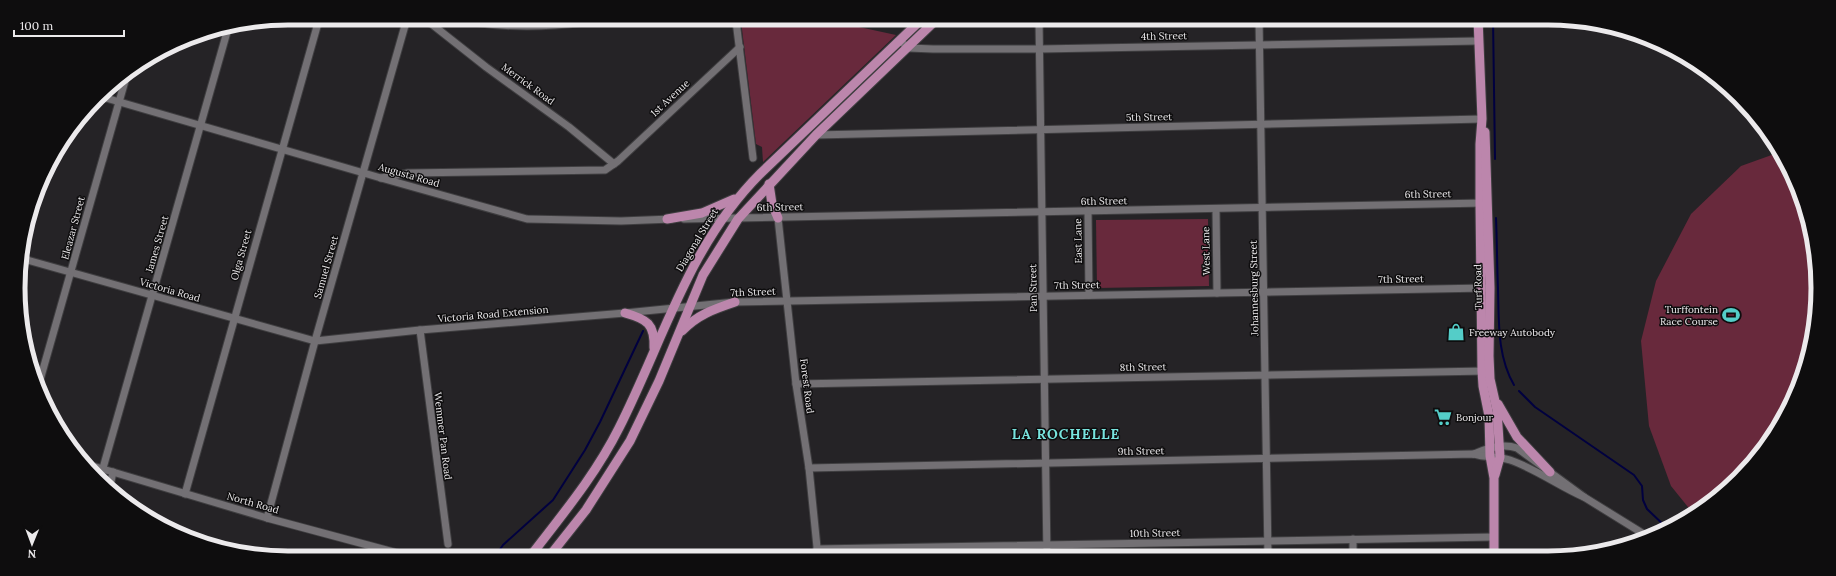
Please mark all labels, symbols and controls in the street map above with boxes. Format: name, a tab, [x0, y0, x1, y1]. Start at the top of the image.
scale bar	[14, 12, 124, 38]
text: 100 m	[20, 18, 53, 33]
street label: 4th Street	[1141, 29, 1187, 43]
street label: Merrick Road	[499, 60, 557, 108]
street label: 1st Avenue	[648, 76, 693, 119]
street label: 5th Street	[1126, 110, 1172, 124]
street label: Augusta Road	[376, 160, 441, 190]
street label: 6th Street	[1405, 187, 1452, 201]
street label: 6th Street	[1081, 194, 1128, 208]
street label: Eleazar Street	[58, 195, 88, 261]
street label: 6th Street	[757, 200, 804, 214]
street label: Diagonal Street	[673, 206, 721, 274]
street label: James Street	[142, 214, 171, 275]
street label: East Lane	[1071, 218, 1085, 264]
street label: West Lane	[1199, 226, 1213, 275]
street label: Olga Street	[228, 228, 254, 282]
street label: Samuel Street	[311, 234, 341, 300]
street label: Johannesburg Street	[1247, 240, 1261, 337]
street label: Pan Street	[1026, 264, 1040, 312]
street label: Turf Road	[1471, 264, 1485, 310]
street label: 7th Street	[1378, 272, 1424, 286]
street label: Victoria Road	[137, 275, 202, 305]
street label: 7th Street	[1054, 278, 1100, 292]
street label: 7th Street	[730, 285, 776, 299]
street label: Victoria Road Extension	[436, 303, 549, 325]
place label: Turffontein Race Course	[1660, 303, 1719, 328]
sports icon: Turffontein Race Course	[1721, 305, 1741, 325]
shop icon: Freeway Autobody	[1446, 322, 1466, 342]
place label: Freeway Autobody	[1469, 326, 1556, 339]
street label: Forest Road	[797, 358, 817, 414]
street label: 8th Street	[1120, 360, 1166, 374]
street label: Wemmer Pan Road	[431, 391, 455, 481]
supermarket icon: Bonjour	[1433, 407, 1453, 427]
place label: Bonjour	[1456, 411, 1494, 424]
district label: LA ROCHELLE	[1012, 425, 1120, 443]
street label: 9th Street	[1118, 444, 1165, 458]
street label: North Road	[226, 489, 281, 517]
north arrow	[12, 524, 52, 564]
street label: 10th Street	[1130, 526, 1181, 540]
text: N	[27, 547, 36, 561]

